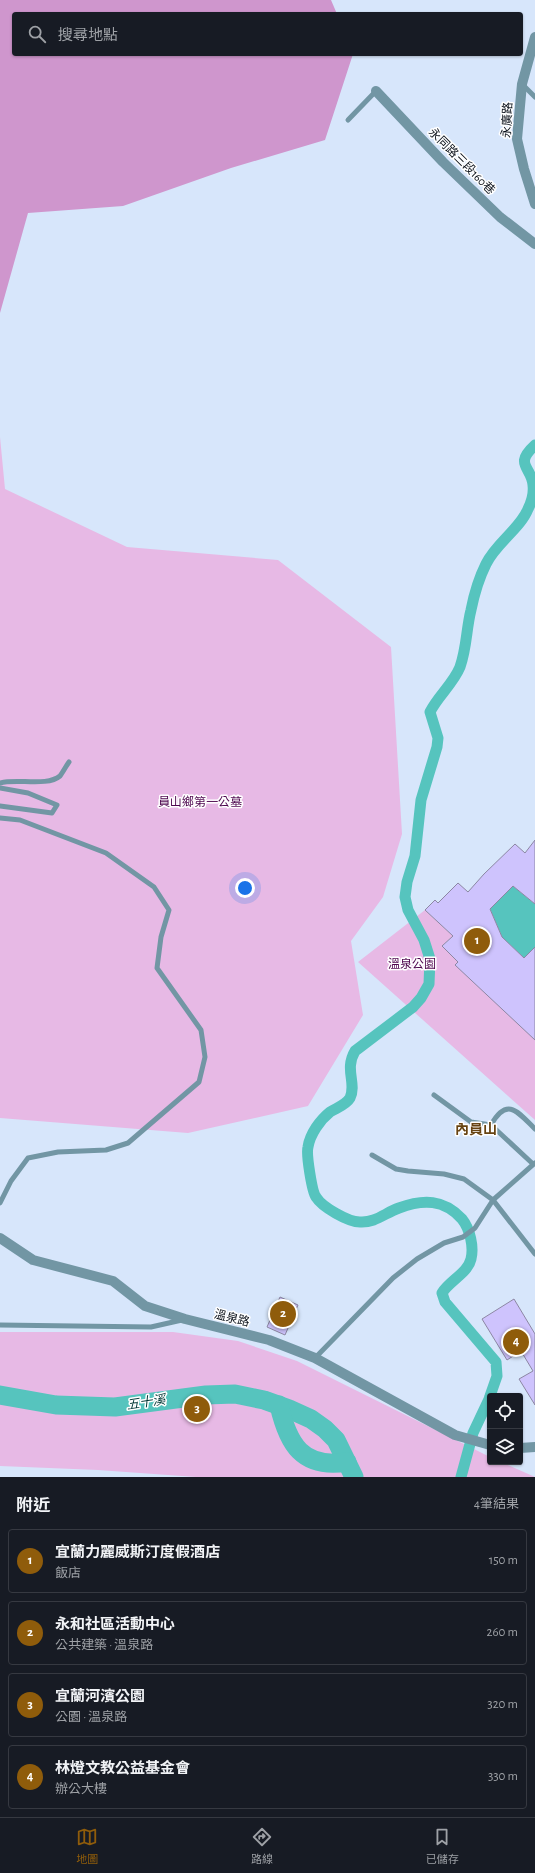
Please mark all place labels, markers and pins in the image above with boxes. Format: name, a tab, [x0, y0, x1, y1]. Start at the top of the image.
pin: 1	[464, 926, 490, 956]
pin: 2	[270, 1299, 296, 1329]
pin: 4	[503, 1327, 529, 1357]
pin: 3	[184, 1394, 210, 1424]

